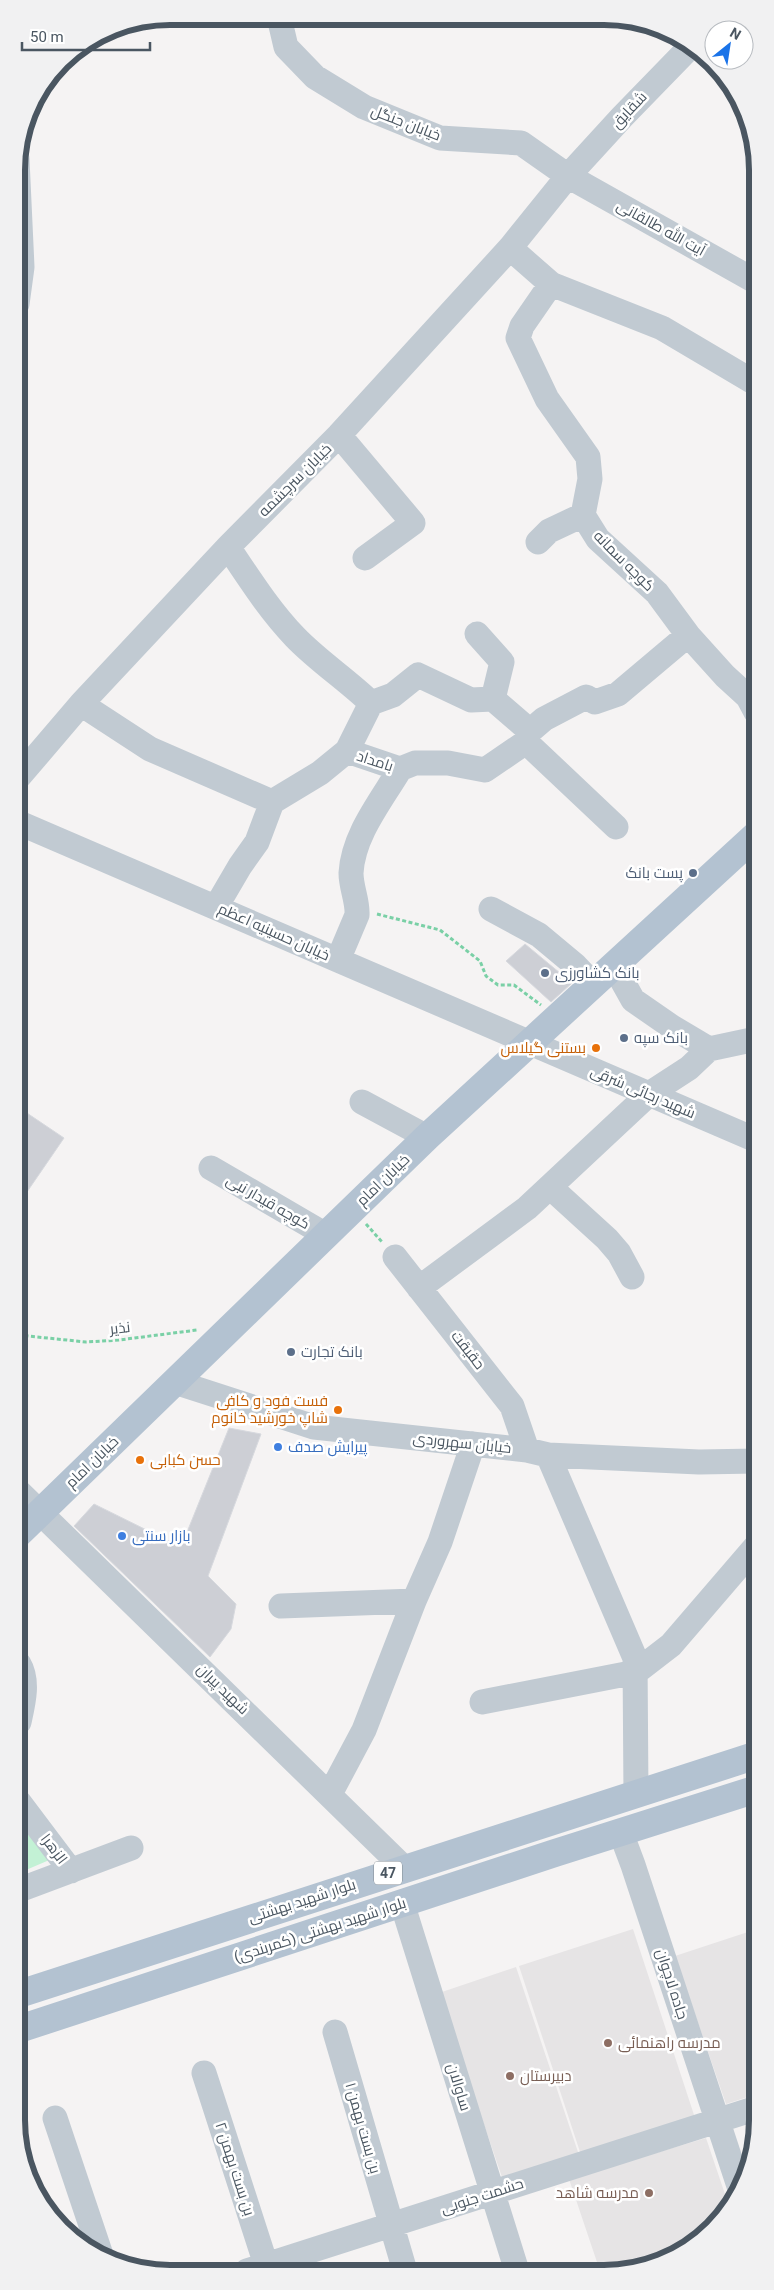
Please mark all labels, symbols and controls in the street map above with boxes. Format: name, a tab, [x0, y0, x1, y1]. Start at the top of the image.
scale bar	[22, 20, 150, 52]
north arrow	[704, 20, 754, 70]
text: N	[727, 24, 744, 43]
text: 50 m	[30, 28, 64, 46]
street label: شقایق	[607, 88, 651, 133]
street label: خیابان جنگل	[368, 101, 443, 145]
street label: آیت الله طالقانی	[613, 195, 709, 261]
street label: خیابان سرچشمه	[255, 440, 336, 521]
street label: کوچه سمانه	[589, 527, 658, 596]
street label: بامداد	[354, 747, 396, 775]
place label: پست بانک	[625, 864, 683, 883]
marker: پست بانک	[687, 867, 699, 879]
street label: خیابان حسینیه اعظم	[215, 899, 333, 966]
place label: بانک کشاورزی	[555, 964, 640, 983]
marker: بانک کشاورزی	[539, 967, 551, 979]
place label: بانک سپه	[634, 1029, 688, 1048]
marker: بانک سپه	[618, 1032, 630, 1044]
place label: بستنی گیلاس	[501, 1039, 586, 1058]
marker: بستنی گیلاس	[590, 1042, 602, 1054]
street label: شهید رجائی شرقی	[587, 1062, 698, 1123]
street label: خیابان امام	[353, 1150, 414, 1210]
street label: کوچه قیدار نبی	[222, 1171, 313, 1234]
street label: نذیر	[108, 1318, 131, 1338]
street label: حقیقت	[447, 1327, 489, 1373]
place label: بانک تجارت	[301, 1343, 363, 1361]
marker: بانک تجارت	[285, 1346, 297, 1358]
place label: فست فود و کافی شاپ خورشید خانوم	[211, 1392, 328, 1428]
marker: فست فود و کافی شاپ خورشید خانوم	[332, 1404, 344, 1416]
street label: خیابان سهروردی	[412, 1429, 512, 1458]
street label: خیابان امام	[62, 1432, 123, 1492]
place label: پیرایش صدف	[288, 1438, 367, 1457]
marker: پیرایش صدف	[272, 1441, 284, 1453]
place label: حسن کبابی	[150, 1451, 221, 1470]
marker: حسن کبابی	[134, 1454, 146, 1466]
place label: بازار سنتی	[132, 1527, 191, 1546]
marker: بازار سنتی	[116, 1530, 128, 1542]
street label: شهید پیران	[193, 1660, 253, 1719]
street label: الزهرا	[37, 1830, 71, 1868]
road number: 47	[374, 1862, 402, 1885]
street label: بلوار شهید بهشتی	[246, 1875, 358, 1928]
street label: بلوار شهید بهشتی (کمربندی)	[232, 1894, 409, 1967]
street label: جاده لاچوان	[651, 1946, 692, 2022]
place label: مدرسه راهنمائی	[618, 2034, 721, 2053]
marker: مدرسه راهنمائی	[602, 2037, 614, 2049]
street label: ساوالان	[442, 2061, 475, 2113]
place label: دبیرستان	[520, 2067, 571, 2086]
marker: دبیرستان	[504, 2070, 516, 2082]
street label: بن بست بهمن ۱	[340, 2080, 385, 2176]
street label: بن بست بهمن ۲	[210, 2120, 259, 2218]
street label: حشمت جنوبی	[438, 2174, 526, 2219]
place label: مدرسه شاهد	[556, 2184, 639, 2202]
marker: مدرسه شاهد	[643, 2187, 655, 2199]

